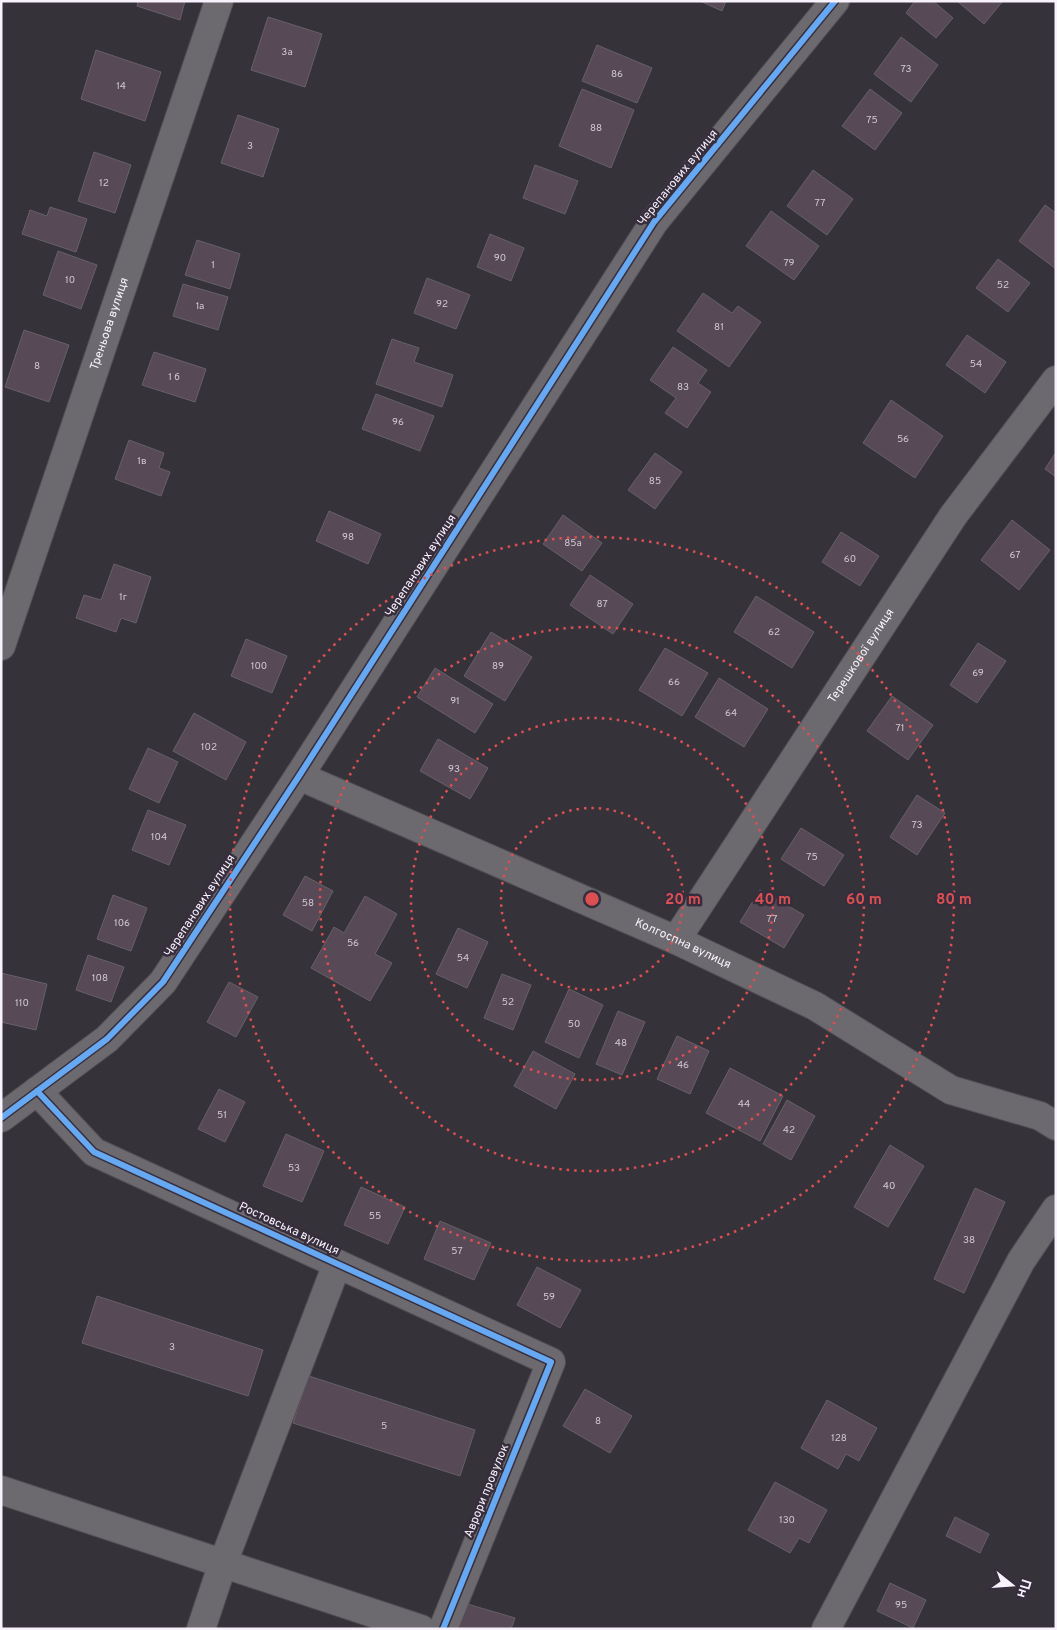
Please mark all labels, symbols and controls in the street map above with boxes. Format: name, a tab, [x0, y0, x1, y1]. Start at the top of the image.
house number: 3а	[281, 46, 293, 59]
house number: 73	[900, 63, 912, 76]
house number: 86	[611, 68, 623, 81]
house number: 14	[116, 80, 126, 93]
house number: 75	[866, 114, 878, 127]
house number: 88	[590, 122, 602, 135]
street label: Черепанових вулиця	[634, 126, 722, 230]
house number: 3	[247, 140, 253, 153]
house number: 12	[99, 177, 109, 190]
house number: 77	[815, 197, 825, 210]
house number: 90	[494, 252, 506, 265]
house number: 79	[783, 257, 795, 270]
house number: 1	[211, 259, 215, 272]
house number: 10	[65, 274, 75, 287]
street label: Треньова вулиця	[87, 275, 133, 372]
house number: 52	[997, 279, 1009, 292]
house number: 92	[436, 298, 448, 311]
house number: 1а	[196, 300, 204, 313]
house number: 81	[714, 321, 724, 334]
house number: 54	[970, 358, 982, 371]
house number: 8	[34, 360, 40, 373]
house number: 1 б	[168, 371, 180, 384]
house number: 83	[677, 381, 689, 394]
house number: 96	[392, 416, 404, 429]
house number: 56	[897, 433, 909, 446]
house number: 1в	[137, 455, 147, 468]
house number: 85	[649, 475, 661, 488]
street label: Черепанових вулиця	[382, 511, 460, 621]
house number: 98	[342, 531, 354, 544]
house number: 85а	[564, 537, 582, 550]
house number: 67	[1010, 549, 1021, 562]
house number: 60	[844, 553, 856, 566]
house number: 1г	[119, 591, 127, 604]
house number: 87	[596, 598, 608, 611]
street label: Терешкової вулиця	[825, 606, 898, 707]
house number: 62	[768, 626, 780, 639]
house number: 100	[251, 660, 267, 673]
house number: 89	[492, 660, 504, 673]
house number: 69	[972, 667, 984, 680]
house number: 66	[668, 676, 680, 689]
house number: 91	[450, 695, 460, 708]
house number: 64	[725, 707, 737, 720]
house number: 71	[895, 722, 905, 735]
house number: 102	[201, 741, 217, 754]
house number: 93	[448, 763, 460, 776]
house number: 73	[911, 819, 923, 832]
house number: 104	[151, 831, 167, 844]
street label: Черепанових вулиця	[161, 851, 239, 961]
house number: 75	[806, 851, 818, 864]
centre of rings	[583, 890, 601, 908]
text: 20 m	[665, 891, 701, 910]
text: 40 m	[755, 891, 791, 910]
text: 60 m	[846, 891, 882, 910]
text: 80 m	[936, 891, 972, 910]
house number: 58	[302, 897, 314, 910]
house number: 77	[767, 913, 777, 926]
street label: Колгоспна вулиця	[632, 915, 734, 973]
house number: 106	[114, 917, 130, 930]
house number: 56	[347, 937, 359, 950]
house number: 54	[457, 952, 469, 965]
house number: 108	[92, 972, 108, 985]
house number: 52	[502, 996, 514, 1009]
house number: 110	[15, 997, 29, 1010]
house number: 50	[568, 1018, 580, 1031]
house number: 48	[615, 1037, 627, 1050]
house number: 46	[677, 1059, 689, 1072]
house number: 44	[738, 1098, 750, 1111]
house number: 51	[217, 1109, 227, 1122]
house number: 42	[783, 1124, 795, 1137]
house number: 53	[288, 1162, 300, 1175]
house number: 40	[883, 1180, 895, 1193]
street label: Ростовська вулиця	[236, 1199, 342, 1259]
house number: 55	[369, 1210, 381, 1223]
house number: 38	[963, 1234, 975, 1247]
house number: 57	[451, 1245, 463, 1258]
house number: 59	[543, 1291, 555, 1304]
house number: 3	[169, 1341, 175, 1354]
house number: 8	[595, 1415, 601, 1428]
house number: 5	[381, 1420, 387, 1433]
house number: 128	[831, 1432, 847, 1445]
street label: Аврори провулок	[461, 1442, 513, 1540]
house number: 130	[779, 1514, 795, 1527]
north arrow	[987, 1560, 1037, 1610]
text: Пн	[1012, 1577, 1034, 1600]
house number: 95	[895, 1599, 907, 1612]

